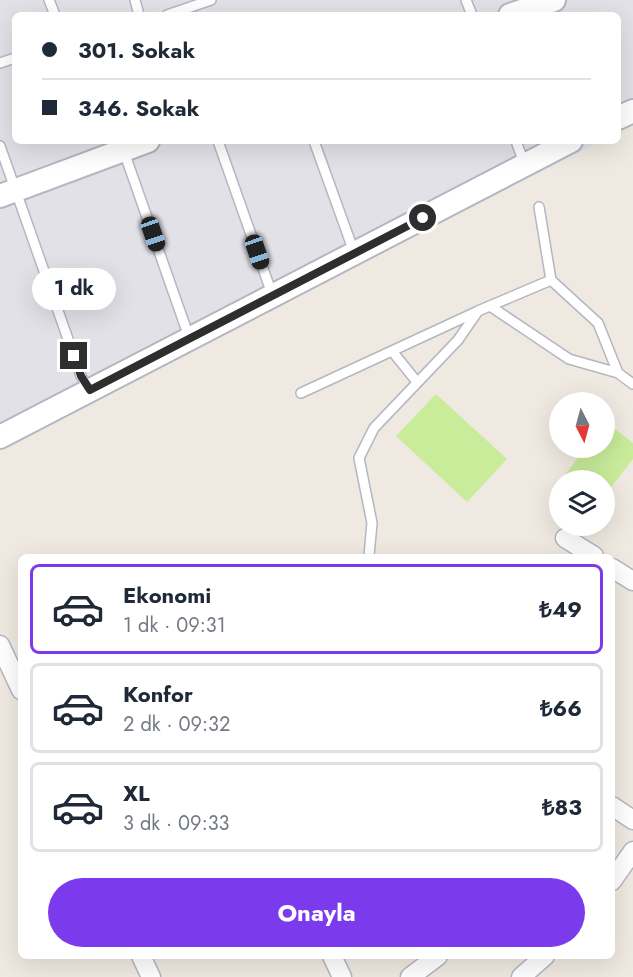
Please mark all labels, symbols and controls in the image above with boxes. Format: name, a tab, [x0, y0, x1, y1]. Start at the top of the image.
text: 301. Sokak	[78, 34, 195, 66]
text: 346. Sokak	[78, 92, 199, 124]
route start	[409, 204, 436, 231]
car	[139, 214, 167, 254]
car	[243, 232, 271, 272]
callout: 1 dk	[32, 269, 116, 311]
text: 1 dk	[54, 274, 94, 303]
route end	[60, 342, 87, 369]
north arrow	[549, 392, 615, 458]
map controls	[549, 392, 615, 536]
button: layers	[549, 470, 615, 536]
text: Ekonomi	[123, 579, 211, 611]
icon: car	[51, 582, 105, 636]
text: ₺49	[539, 593, 582, 625]
text: 1 dk · 09:31	[123, 611, 226, 640]
text: Konfor	[123, 678, 193, 710]
icon: car	[51, 681, 105, 735]
text: ₺66	[540, 692, 582, 724]
text: 2 dk · 09:32	[123, 710, 230, 739]
text: XL	[123, 777, 150, 809]
icon: car	[51, 780, 105, 834]
text: ₺83	[542, 791, 582, 823]
text: 3 dk · 09:33	[123, 809, 229, 838]
button: Onayla	[48, 878, 585, 947]

